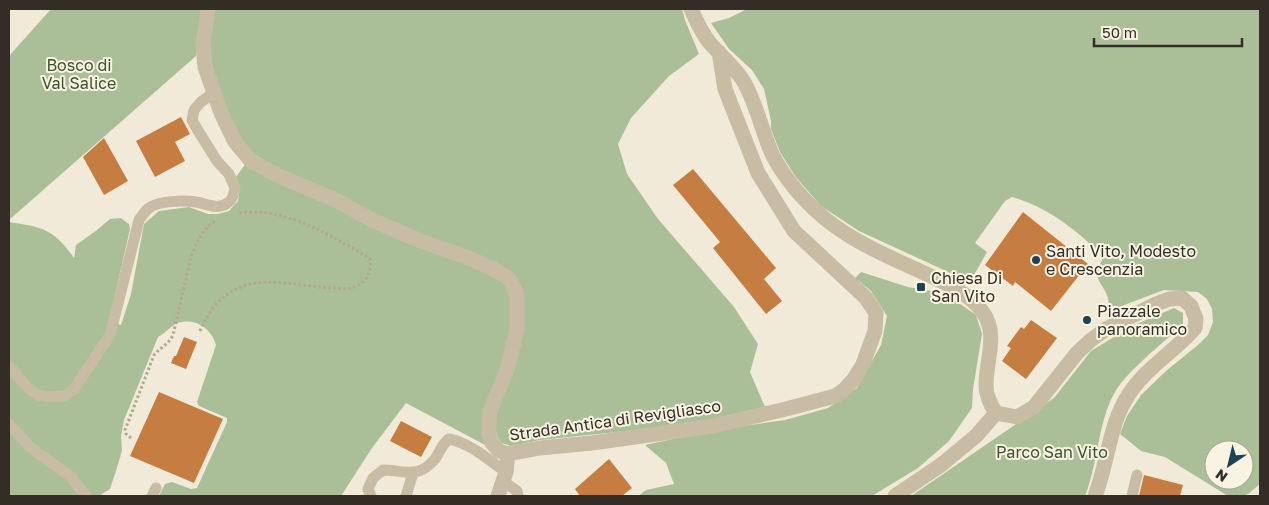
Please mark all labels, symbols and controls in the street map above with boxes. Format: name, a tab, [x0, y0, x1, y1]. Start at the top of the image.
scale bar	[1094, 15, 1242, 47]
text: 50 m	[1102, 23, 1137, 41]
park label: Bosco di Val Salice	[42, 55, 116, 93]
place label: Santi Vito, Modesto e Crescenzia	[1046, 241, 1196, 279]
marker: Santi Vito, Modesto e Crescenzia	[1030, 254, 1042, 266]
place label: Chiesa Di San Vito	[931, 268, 1002, 306]
marker: Chiesa Di San Vito	[915, 281, 927, 293]
place label: Piazzale panoramico	[1097, 301, 1187, 339]
marker: Piazzale panoramico	[1081, 314, 1093, 326]
street label: Strada Antica di Revigliasco	[508, 395, 722, 445]
north arrow	[1204, 440, 1254, 490]
park label: Parco San Vito	[996, 442, 1108, 462]
text: N	[1212, 466, 1230, 486]

